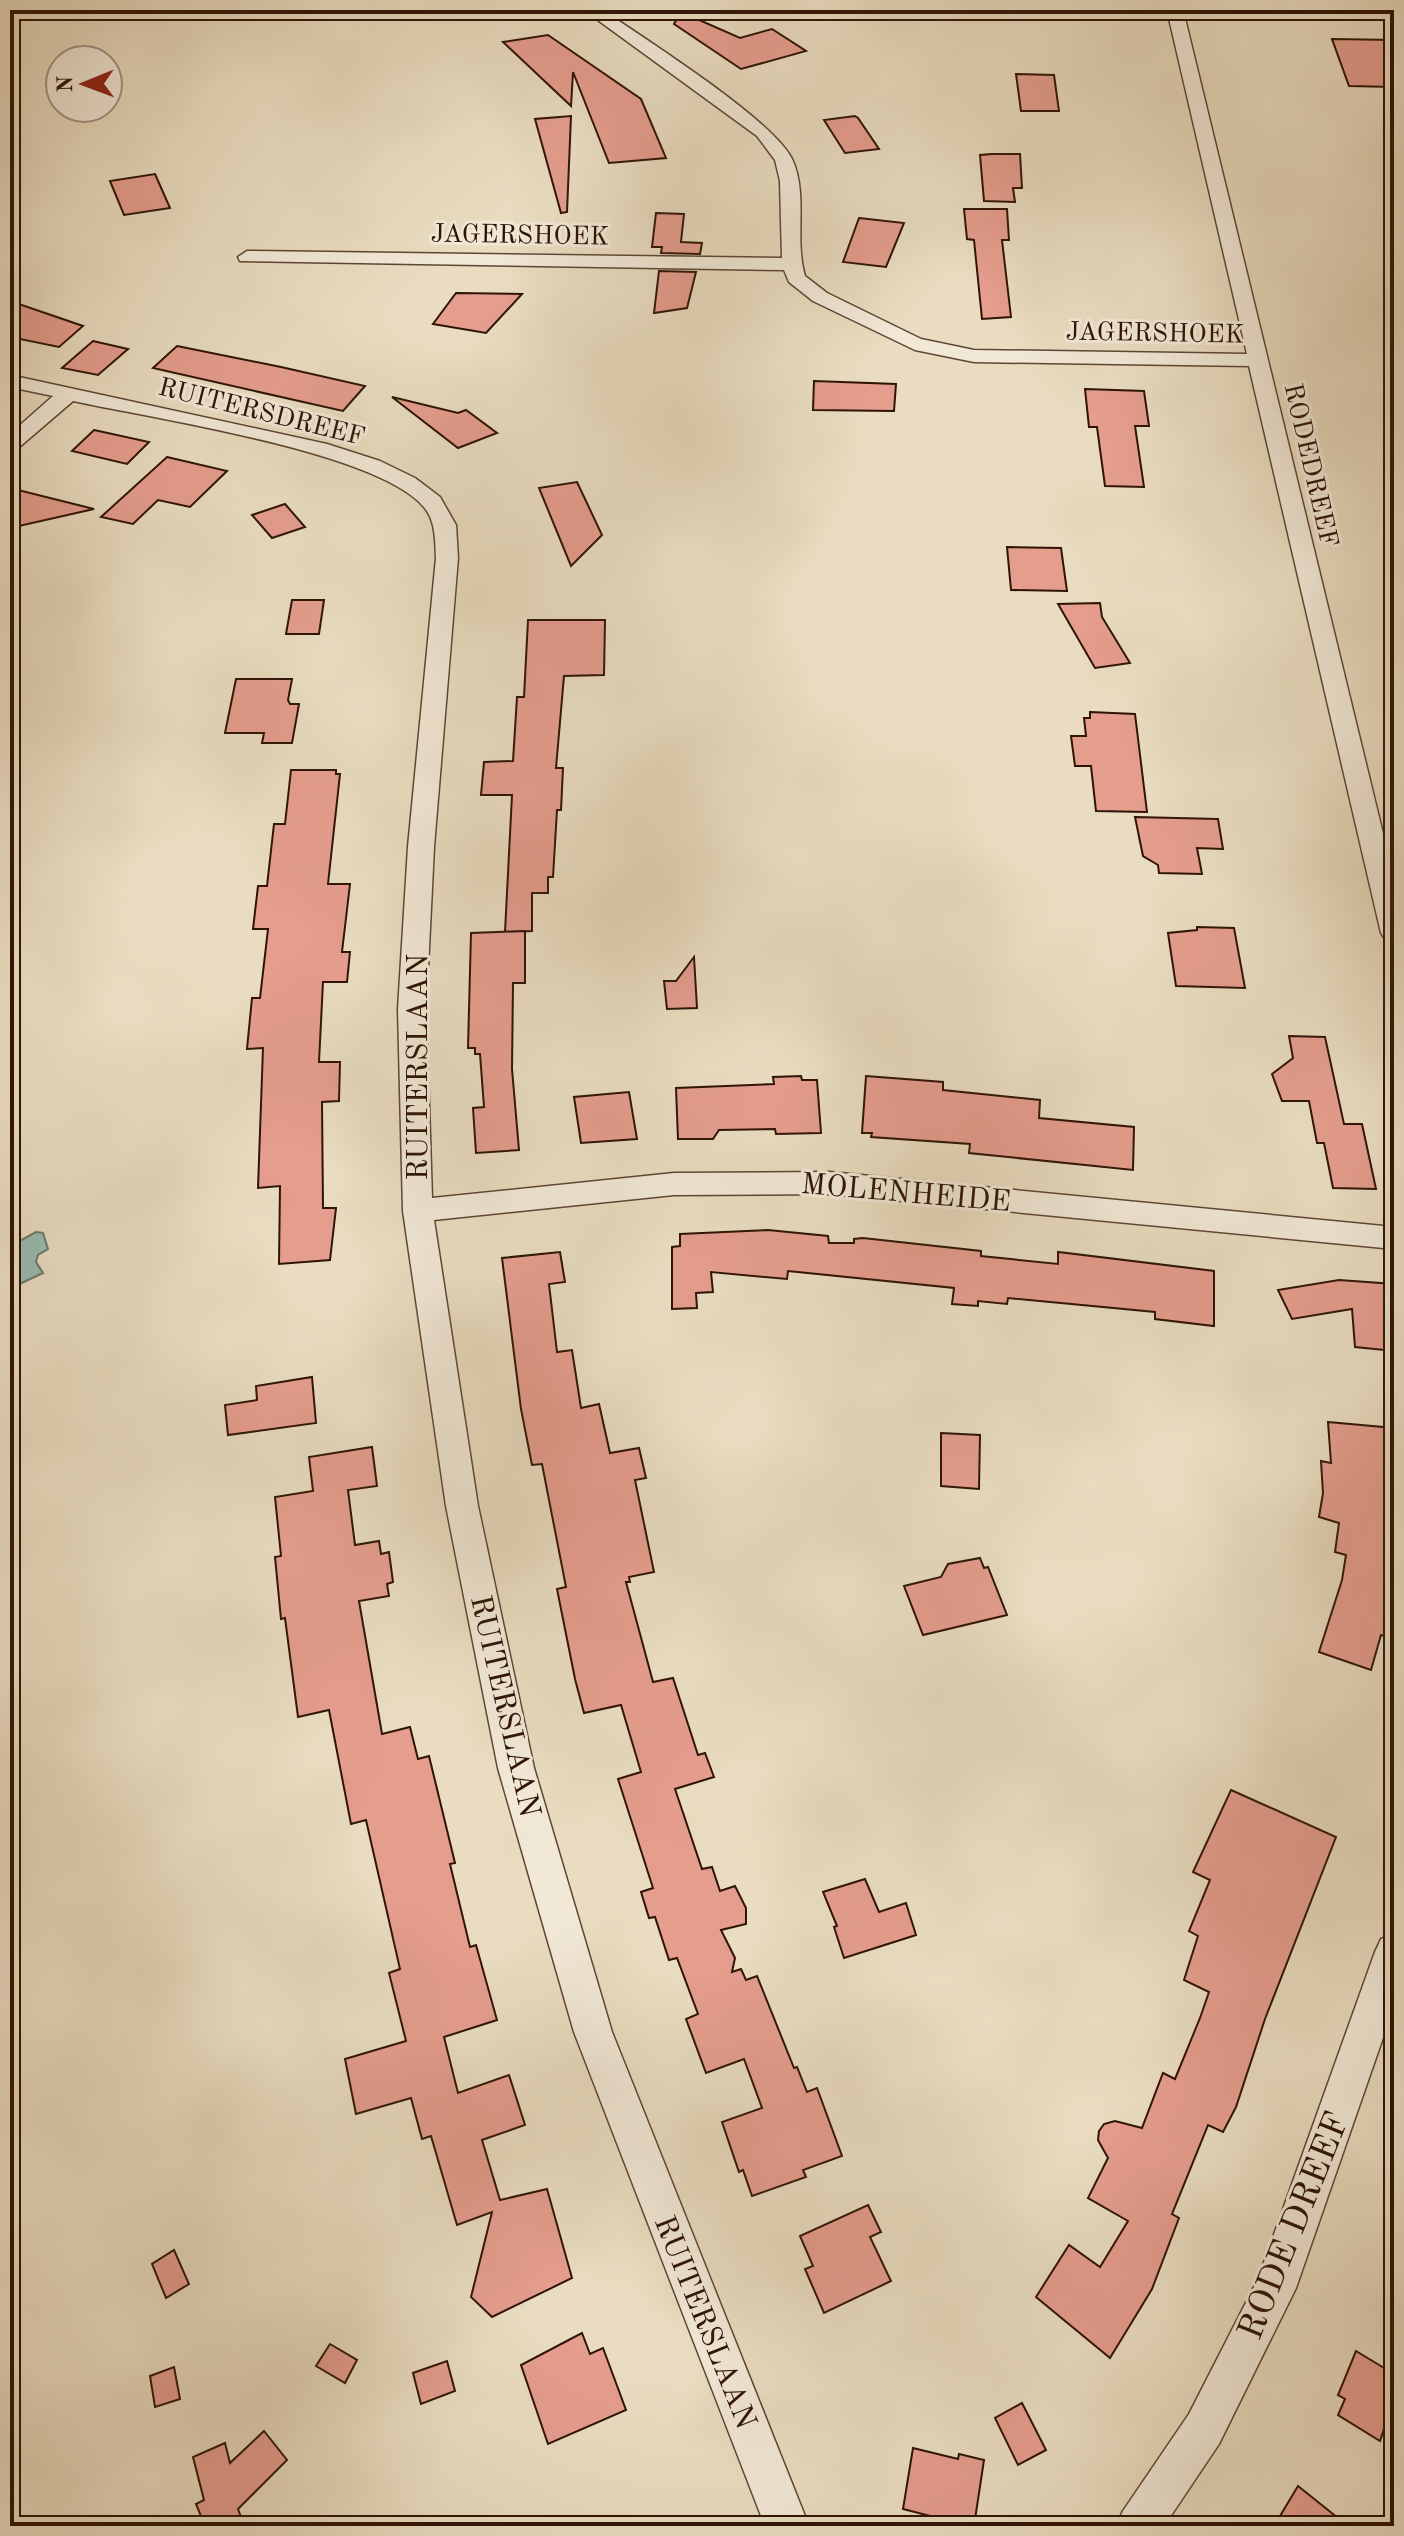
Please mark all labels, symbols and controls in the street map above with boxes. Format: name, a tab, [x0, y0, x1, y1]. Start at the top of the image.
north arrow	[44, 44, 124, 124]
text: N	[55, 76, 77, 93]
street label: JAGERSHOEK	[430, 221, 610, 251]
street label: JAGERSHOEK	[1065, 319, 1245, 349]
street label: RUITERSDREEF	[156, 375, 367, 451]
street label: RODEDREEF	[1279, 381, 1342, 550]
street label: RUITERSLAAN	[404, 954, 434, 1180]
street label: MOLENHEIDE	[800, 1170, 1012, 1218]
street label: RUITERSLAAN	[464, 1593, 544, 1820]
street label: RODE DREEF	[1234, 2108, 1358, 2345]
street label: RUITERSLAAN	[648, 2212, 761, 2434]

